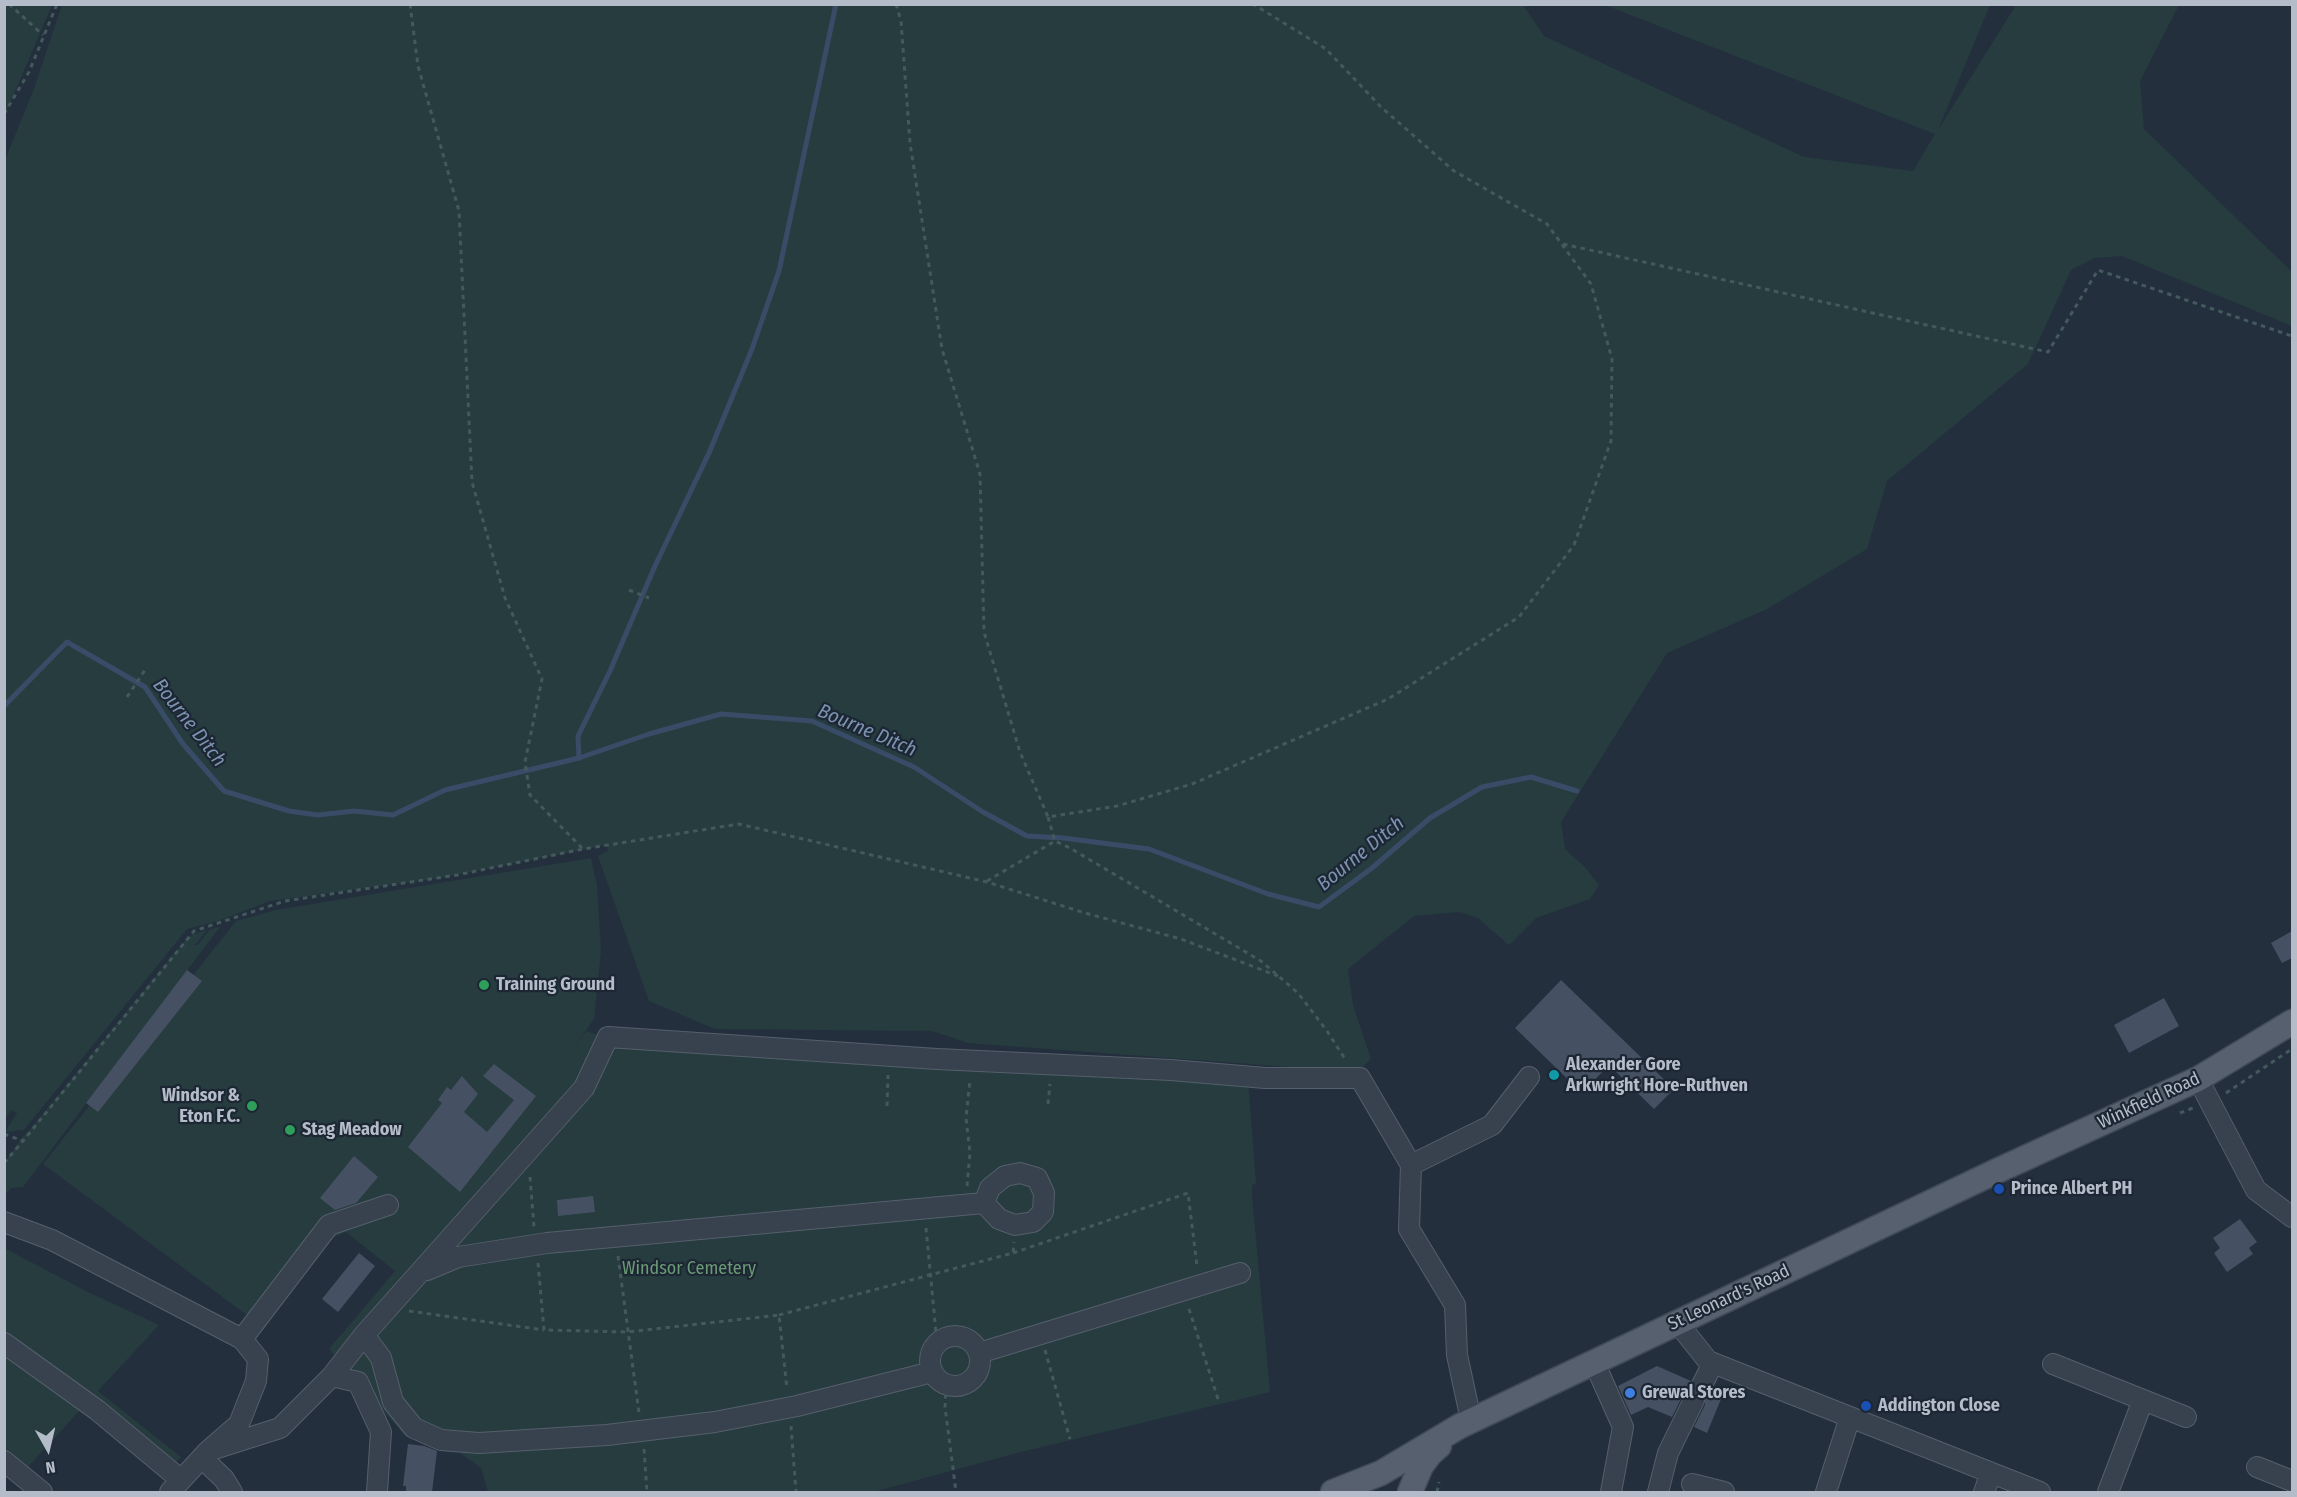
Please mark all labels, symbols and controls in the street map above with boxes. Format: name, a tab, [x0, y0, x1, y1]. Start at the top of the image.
water label: Bourne Ditch	[147, 674, 231, 772]
water label: Bourne Ditch	[814, 699, 920, 763]
water label: Bourne Ditch	[1313, 812, 1409, 896]
place label: Training Ground	[496, 974, 615, 996]
marker: Training Ground	[477, 978, 491, 992]
place label: Alexander Gore Arkwright Hore-Ruthven	[1566, 1054, 1748, 1096]
marker: Alexander Gore Arkwright Hore-Ruthven	[1547, 1068, 1561, 1082]
street label: Winkfield Road	[2095, 1068, 2203, 1134]
place label: Windsor & Eton F.C.	[162, 1085, 240, 1128]
marker: Windsor & Eton F.C.	[245, 1099, 259, 1113]
place label: Stag Meadow	[302, 1119, 402, 1141]
marker: Stag Meadow	[283, 1123, 297, 1137]
place label: Prince Albert PH	[2011, 1178, 2132, 1200]
marker: Prince Albert PH	[1992, 1182, 2006, 1196]
park label: Windsor Cemetery	[622, 1258, 756, 1280]
street label: St Leonard's Road	[1665, 1260, 1793, 1336]
place label: Grewal Stores	[1642, 1382, 1745, 1404]
marker: Grewal Stores	[1623, 1386, 1637, 1400]
place label: Addington Close	[1878, 1395, 2000, 1417]
marker: Addington Close	[1859, 1399, 1873, 1413]
north arrow	[18, 1419, 78, 1479]
text: N	[45, 1457, 57, 1477]

